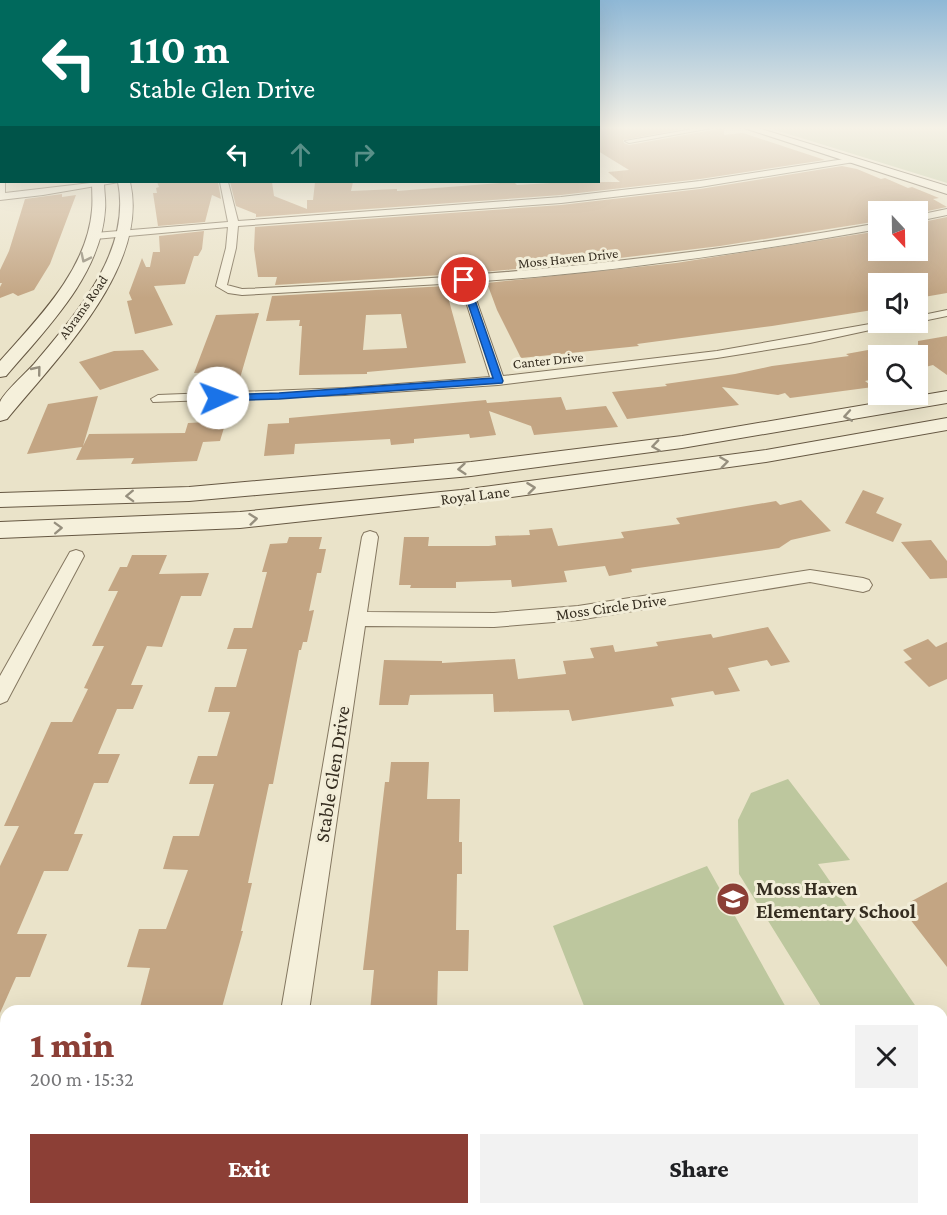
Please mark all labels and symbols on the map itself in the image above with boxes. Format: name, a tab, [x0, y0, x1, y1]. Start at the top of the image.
north arrow	[868, 201, 928, 261]
street label: Moss Haven Drive	[517, 245, 619, 271]
one-way arrow	[81, 252, 93, 263]
pin	[438, 254, 489, 305]
street label: Abrams Road	[55, 272, 111, 342]
street label: Canter Drive	[512, 348, 584, 372]
one-way arrow	[29, 366, 40, 377]
position arrow	[186, 366, 250, 430]
one-way arrow	[843, 409, 853, 421]
one-way arrow	[651, 439, 660, 451]
one-way arrow	[719, 457, 728, 469]
one-way arrow	[457, 462, 467, 475]
street label: Royal Lane	[439, 482, 511, 509]
one-way arrow	[526, 482, 535, 495]
one-way arrow	[126, 490, 135, 502]
one-way arrow	[249, 513, 258, 525]
one-way arrow	[54, 522, 63, 535]
street label: Moss Circle Drive	[555, 591, 667, 623]
street label: Stable Glen Drive	[310, 704, 354, 844]
place label: Moss Haven Elementary School	[756, 877, 916, 922]
school or university icon: Moss Haven Elementary School	[715, 881, 751, 917]

